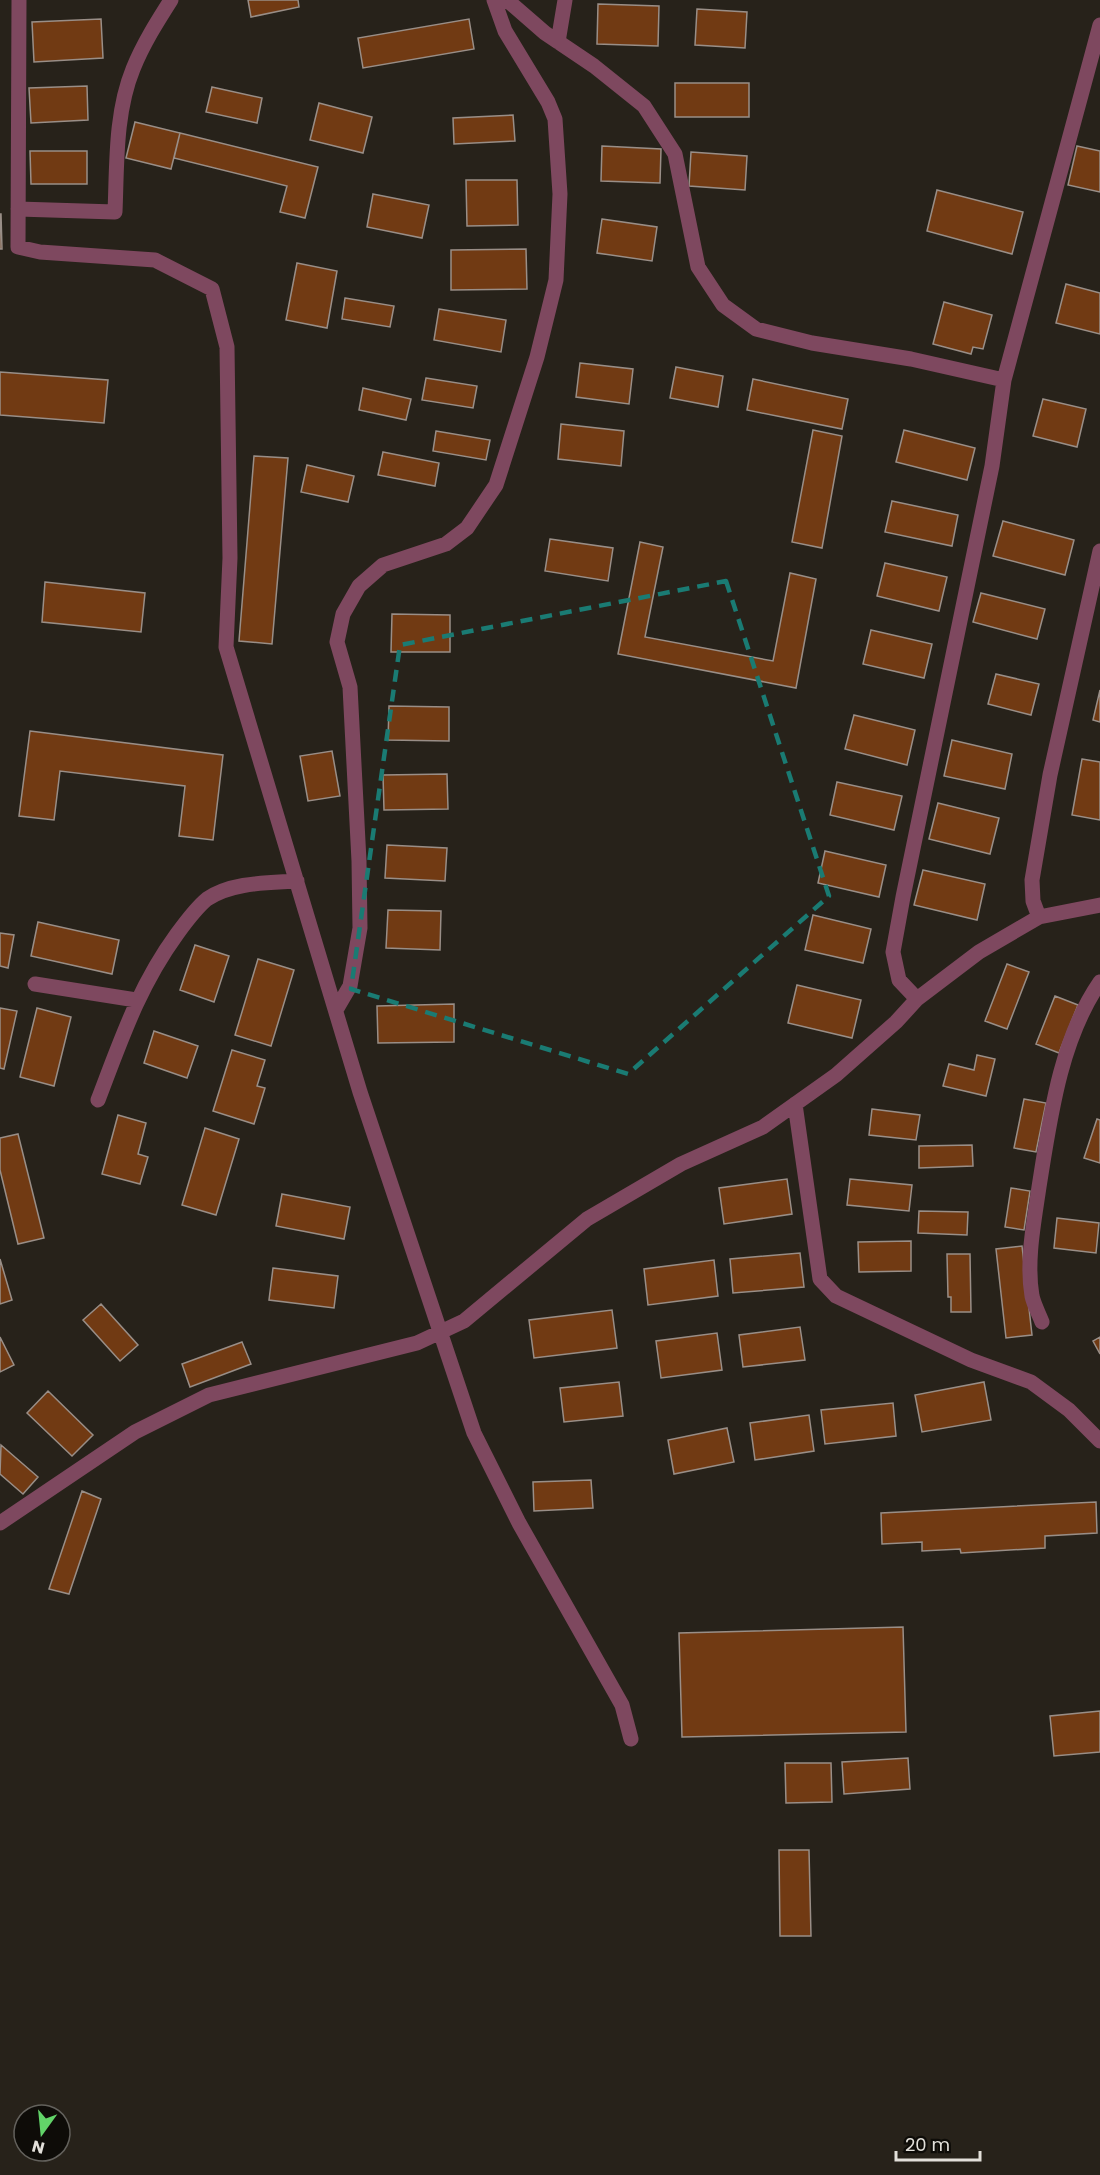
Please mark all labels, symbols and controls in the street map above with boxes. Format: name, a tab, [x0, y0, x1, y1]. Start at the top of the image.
north arrow	[12, 2103, 72, 2163]
scale bar	[896, 2124, 980, 2162]
text: 20 m	[905, 2132, 950, 2157]
text: N	[29, 2134, 47, 2160]

